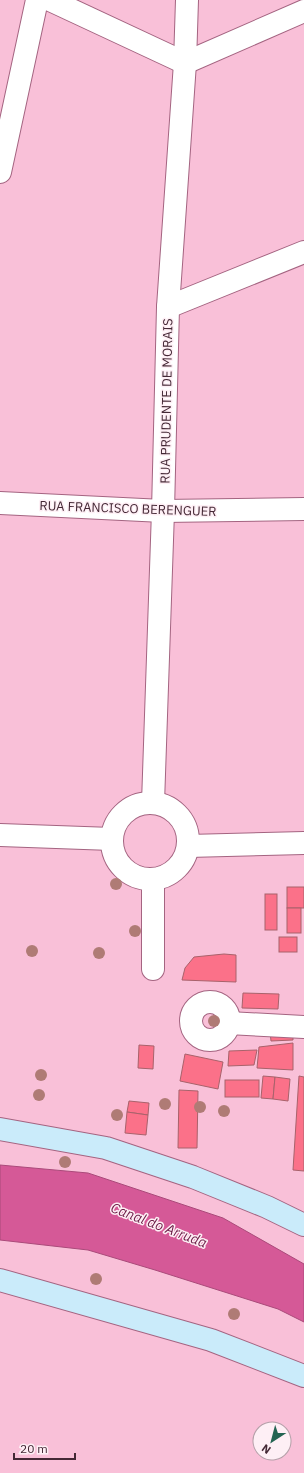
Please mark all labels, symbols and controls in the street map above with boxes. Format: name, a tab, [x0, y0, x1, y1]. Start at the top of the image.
street label: RUA PRUDENTE DE MORAIS	[157, 318, 176, 484]
street label: RUA FRANCISCO BERENGUER	[39, 497, 217, 520]
water label: Canal do Arruda	[108, 1198, 210, 1252]
north arrow	[252, 1421, 292, 1461]
scale bar	[14, 1435, 75, 1461]
text: 20 m	[20, 1441, 48, 1456]
text: N	[259, 1441, 273, 1457]

